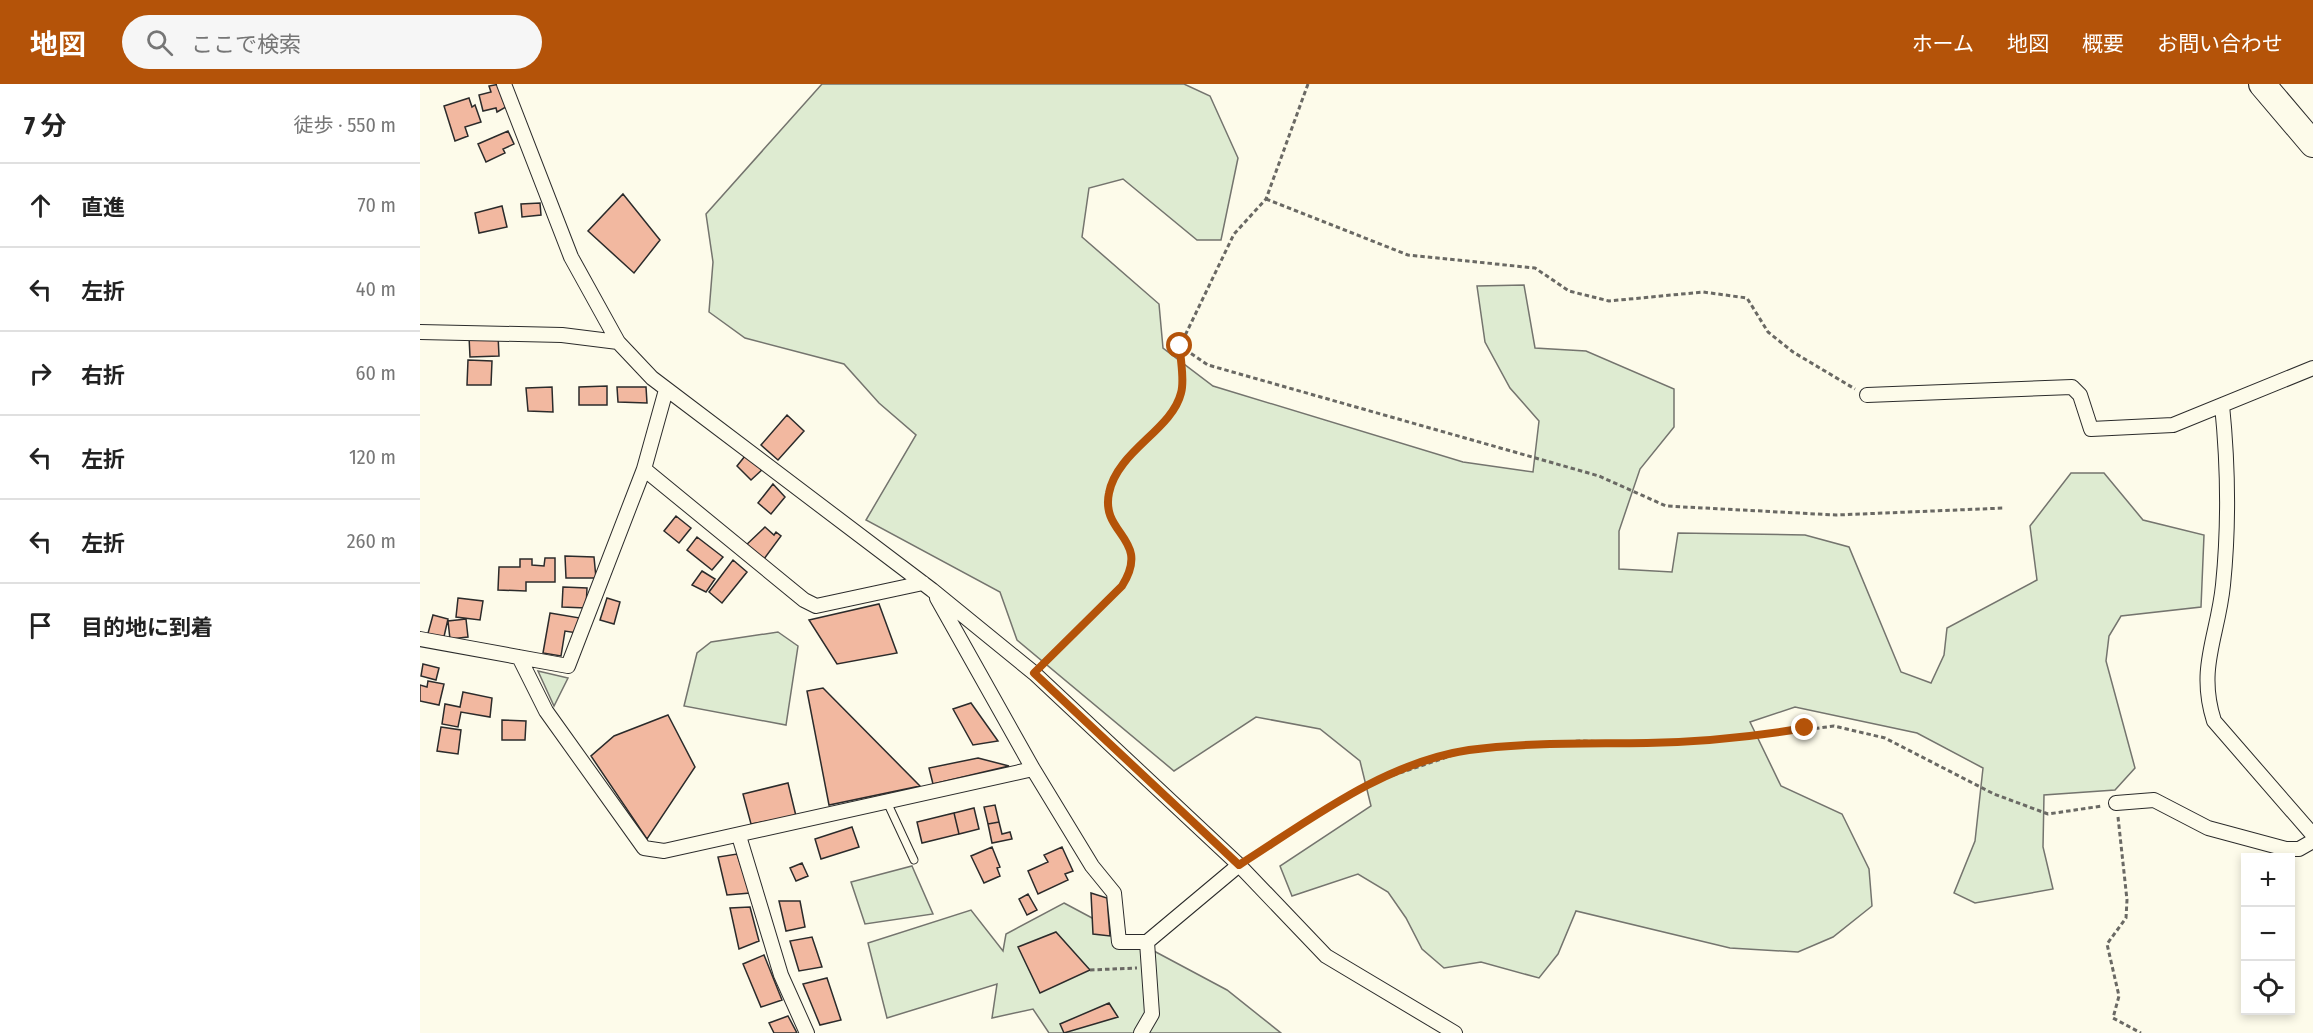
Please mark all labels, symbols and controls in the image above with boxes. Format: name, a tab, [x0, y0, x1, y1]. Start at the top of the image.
search box	[122, 15, 542, 69]
icon: search	[143, 26, 176, 59]
text: 地図	[30, 28, 86, 61]
text: ここで検索	[191, 31, 301, 58]
text: ホーム	[1912, 31, 1974, 57]
text: 地図	[2007, 31, 2049, 57]
text: 概要	[2082, 31, 2124, 57]
text: お問い合わせ	[2157, 31, 2283, 57]
text: 7 分	[24, 111, 66, 142]
text: 徒歩 · 550 m	[294, 113, 396, 137]
icon: ahead	[24, 189, 57, 222]
text: 70 m	[358, 193, 396, 217]
text: 直進	[81, 194, 125, 221]
icon: left	[24, 273, 57, 306]
text: 40 m	[356, 277, 396, 301]
text: 左折	[81, 278, 125, 305]
route start	[1166, 332, 1192, 358]
icon: right	[24, 357, 57, 390]
text: 60 m	[356, 361, 396, 385]
text: 右折	[81, 362, 125, 389]
icon: left	[24, 441, 57, 474]
text: 120 m	[349, 445, 396, 469]
text: 左折	[81, 446, 125, 473]
icon: left	[24, 525, 57, 558]
text: 260 m	[347, 529, 396, 553]
text: 左折	[81, 530, 125, 557]
icon: arrive	[24, 609, 57, 642]
text: 目的地に到着	[81, 614, 213, 641]
route end	[1791, 714, 1817, 740]
map controls	[2241, 853, 2295, 1015]
button: +	[2241, 853, 2295, 907]
button: −	[2241, 907, 2295, 961]
button: locate	[2241, 961, 2295, 1015]

